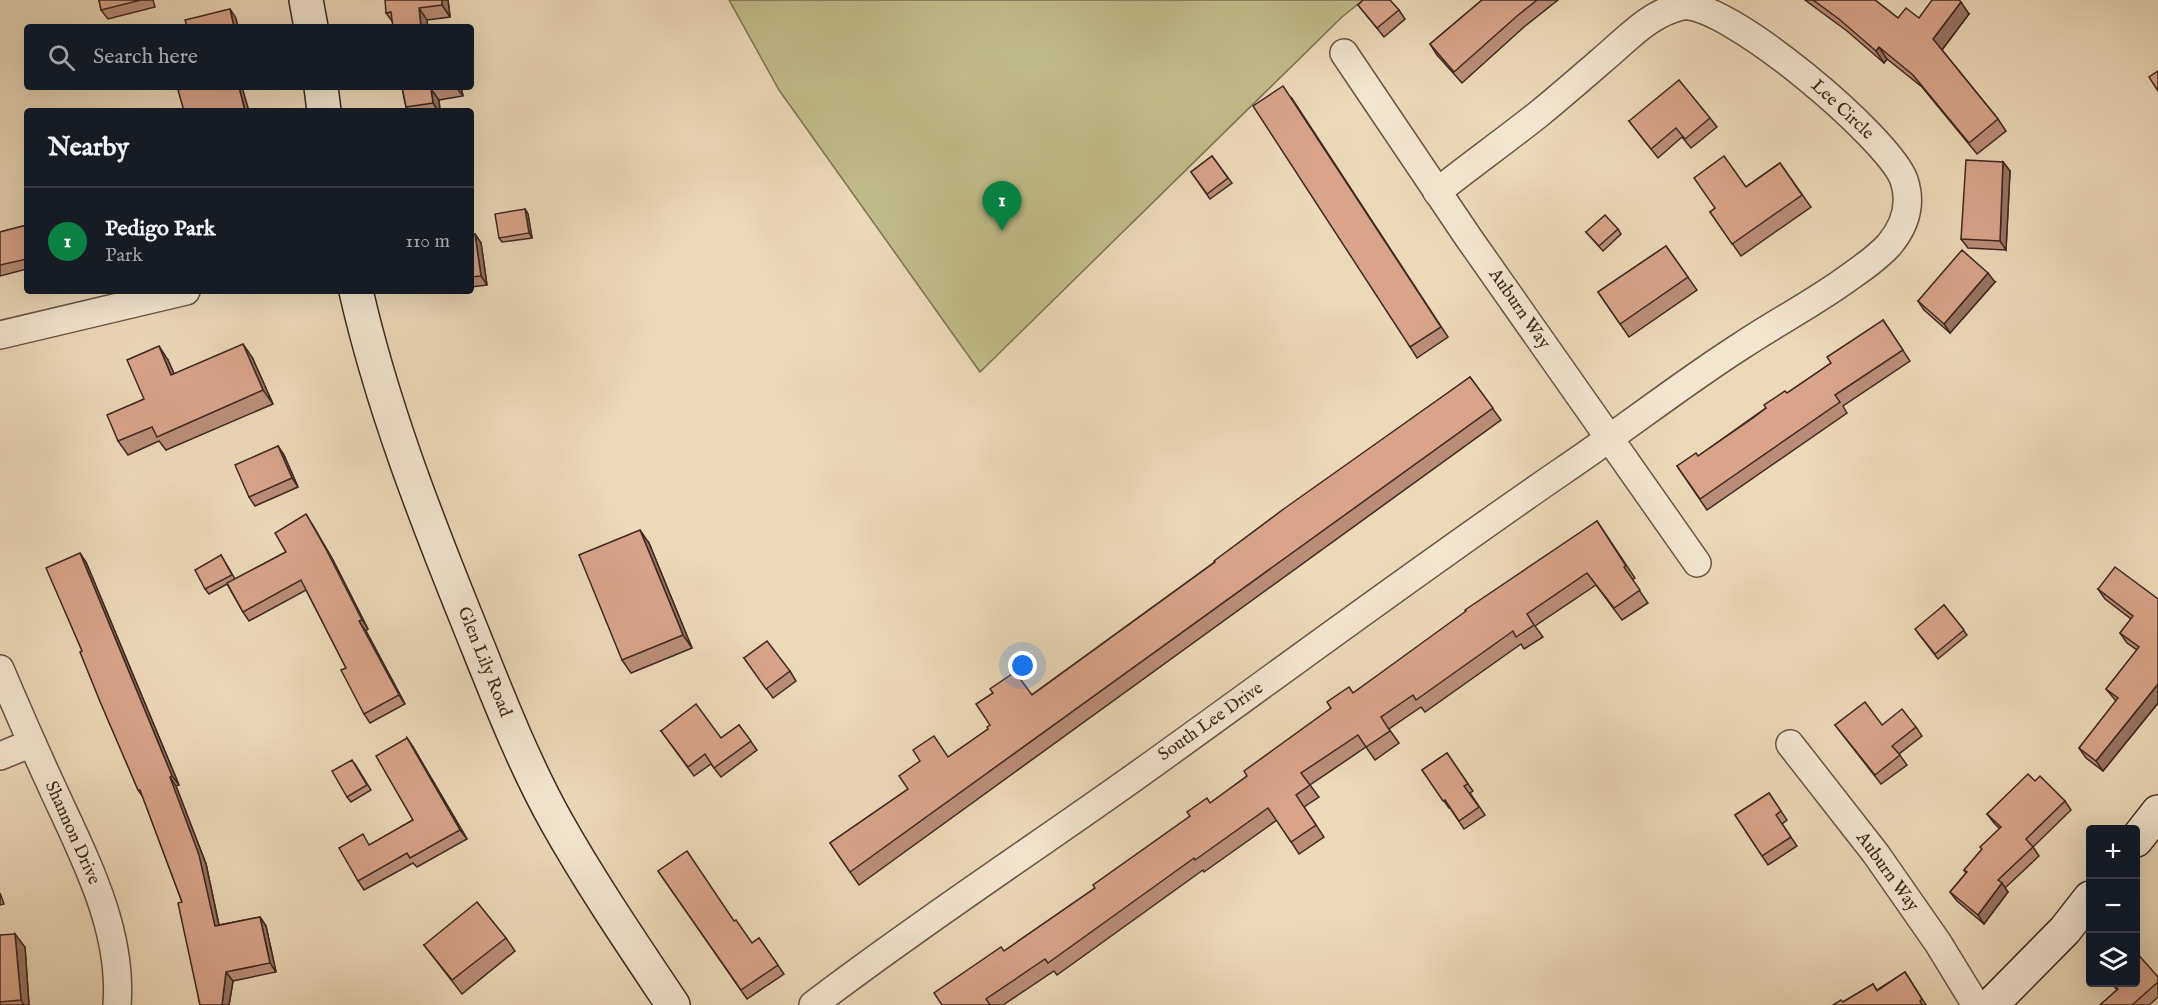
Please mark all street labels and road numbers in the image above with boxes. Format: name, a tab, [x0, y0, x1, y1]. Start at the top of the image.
street label: Lee Circle	[1805, 75, 1879, 145]
street label: Auburn Way	[1482, 263, 1555, 354]
street label: Glen Lily Road	[451, 604, 517, 721]
street label: South Lee Drive	[1154, 677, 1268, 767]
street label: Shannon Drive	[39, 778, 105, 888]
street label: Auburn Way	[1850, 827, 1924, 916]

